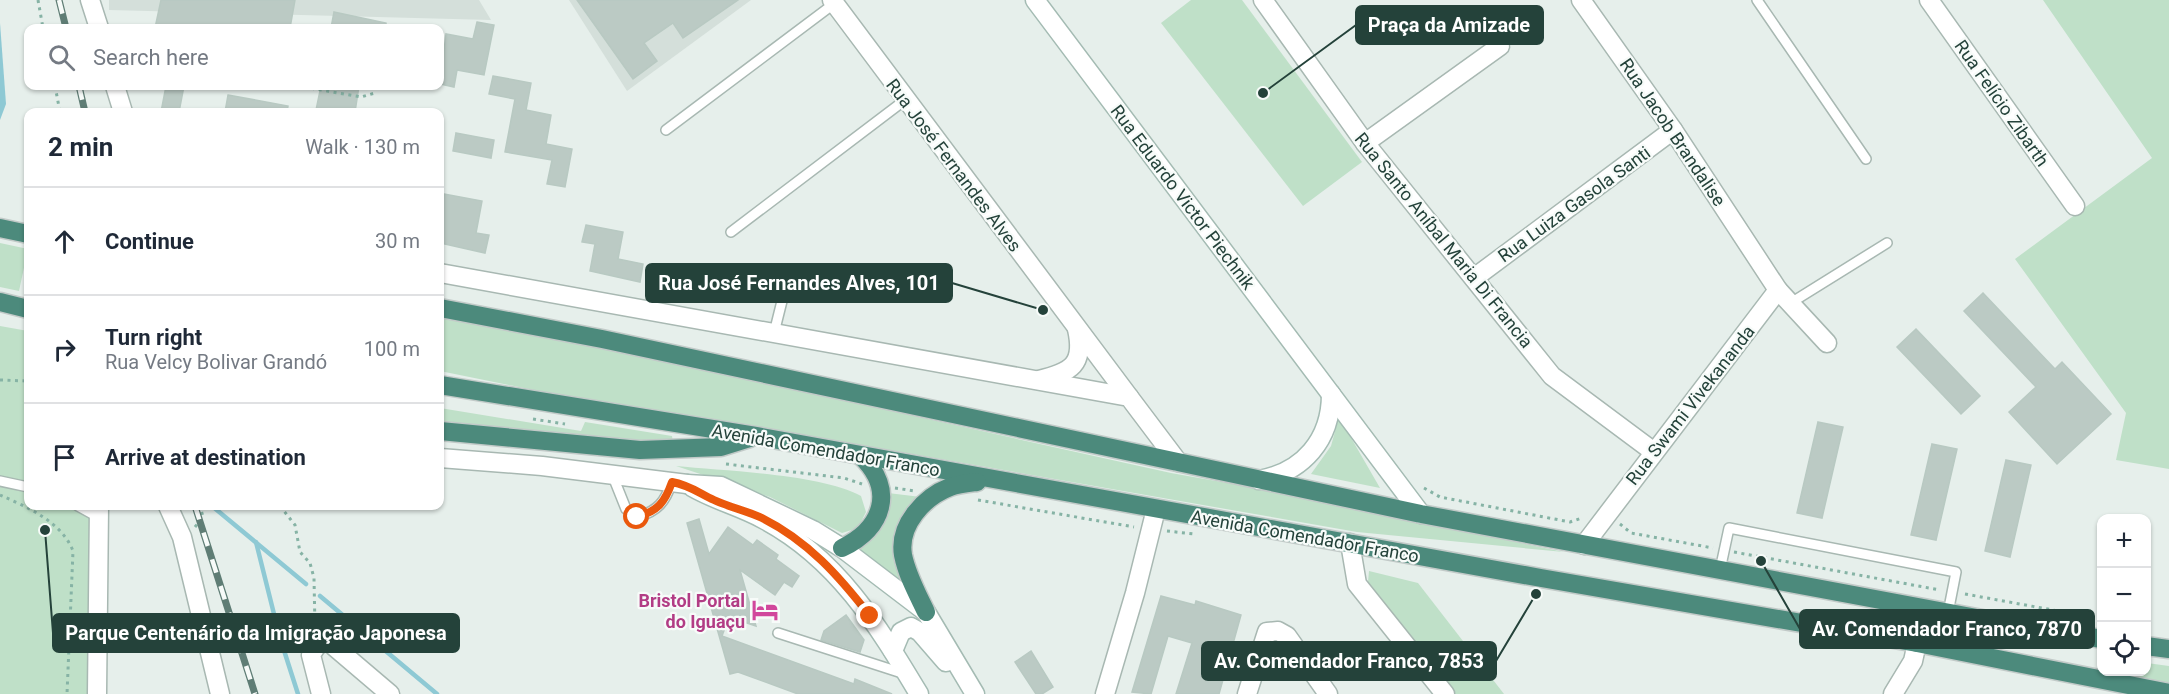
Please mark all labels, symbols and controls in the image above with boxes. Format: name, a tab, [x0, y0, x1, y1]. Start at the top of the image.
callout: Praça da Amizade	[1356, 6, 1543, 44]
text: Praça da Amizade	[1368, 13, 1530, 37]
search box	[24, 24, 444, 90]
street label: Rua Felício Zibarth	[1951, 36, 2053, 170]
icon: search	[45, 41, 78, 74]
text: Search here	[93, 45, 209, 70]
street label: Rua Jacob Brandalise	[1616, 54, 1730, 210]
street label: Rua José Fernandes Alves	[882, 74, 1026, 256]
street label: Rua Eduardo Victor Piechnik	[1107, 100, 1260, 294]
street label: Rua Santo Aníbal Maria Di Francia	[1351, 128, 1537, 352]
text: 2 min	[48, 132, 113, 162]
text: Walk · 130 m	[305, 135, 420, 159]
street label: Rua Luiza Gasola Santi	[1494, 142, 1654, 266]
icon: ahead	[48, 225, 81, 258]
text: Continue	[105, 229, 194, 254]
text: 30 m	[375, 229, 420, 253]
callout: Rua José Fernandes Alves, 101	[646, 264, 952, 302]
text: Rua José Fernandes Alves, 101	[658, 271, 940, 295]
street label: Rua Swami Vivekananda	[1621, 321, 1759, 489]
text: Turn right	[105, 325, 202, 350]
icon: right	[48, 333, 81, 366]
text: 100 m	[364, 337, 420, 361]
text: Rua Velcy Bolivar Grandó	[105, 350, 327, 374]
street label: Avenida Comendador Franco	[710, 420, 942, 480]
icon: arrive	[48, 441, 81, 474]
text: Arrive at destination	[105, 445, 306, 470]
route start	[623, 503, 649, 529]
street label: Avenida Comendador Franco	[1189, 506, 1421, 566]
map controls	[2097, 514, 2151, 676]
button: +	[2097, 514, 2151, 568]
button: −	[2097, 568, 2151, 622]
place label: Bristol Portal do Iguaçu	[638, 590, 745, 632]
hotel icon: Bristol Portal do Iguaçu	[750, 595, 780, 625]
route end	[856, 602, 882, 628]
callout: Av. Comendador Franco, 7870	[1800, 610, 2094, 648]
callout: Parque Centenário da Imigração Japonesa	[53, 614, 459, 652]
text: Av. Comendador Franco, 7870	[1812, 617, 2082, 641]
text: Parque Centenário da Imigração Japonesa	[65, 621, 447, 645]
button: locate	[2097, 622, 2151, 676]
callout: Av. Comendador Franco, 7853	[1202, 642, 1496, 680]
text: Av. Comendador Franco, 7853	[1214, 649, 1484, 673]

